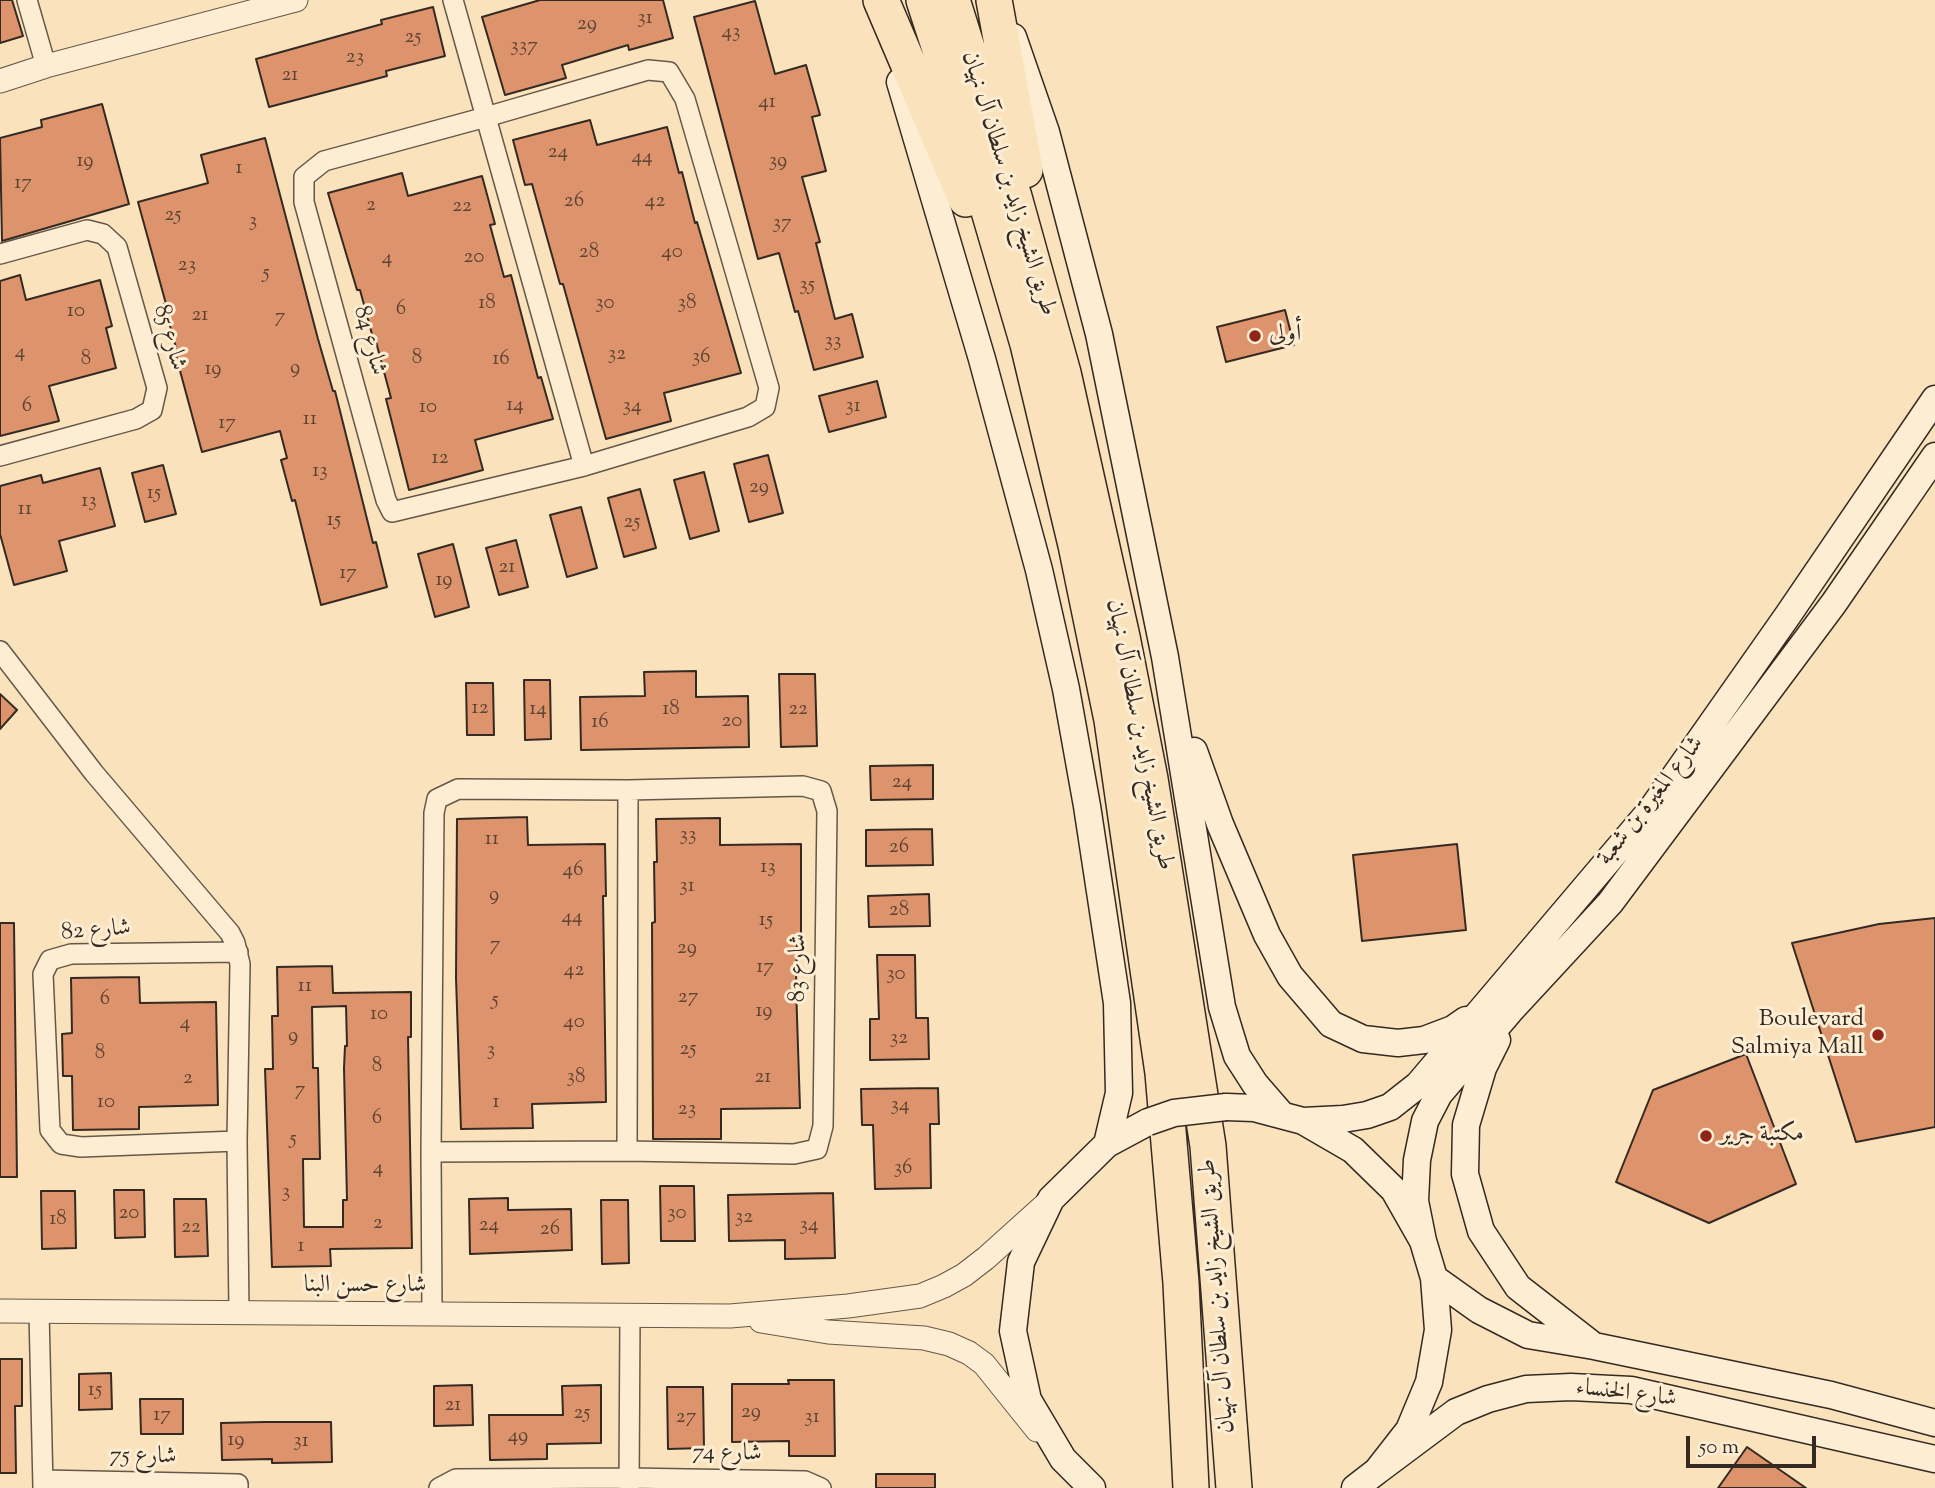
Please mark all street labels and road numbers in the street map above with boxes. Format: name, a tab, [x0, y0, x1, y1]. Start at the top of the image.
street label: طريق الشيخ زايد بن سلطان آل نهيان	[953, 48, 1061, 320]
street label: شارع 85	[145, 302, 191, 374]
street label: شارع 84	[345, 303, 391, 379]
street label: طريق الشيخ زايد بن سلطان آل نهيان	[1098, 597, 1178, 873]
street label: شارع المغيرة بن شعبة	[1592, 731, 1712, 873]
street label: شارع 82	[60, 915, 132, 949]
street label: شارع 83	[785, 934, 815, 1002]
street label: طريق الشيخ زايد بن سلطان آل نهيان	[1195, 1158, 1243, 1434]
street label: شارع حسن البنا	[304, 1273, 426, 1301]
street label: شارع الخنساء	[1574, 1375, 1678, 1415]
street label: شارع 74	[692, 1440, 762, 1470]
street label: شارع 75	[109, 1443, 177, 1473]

